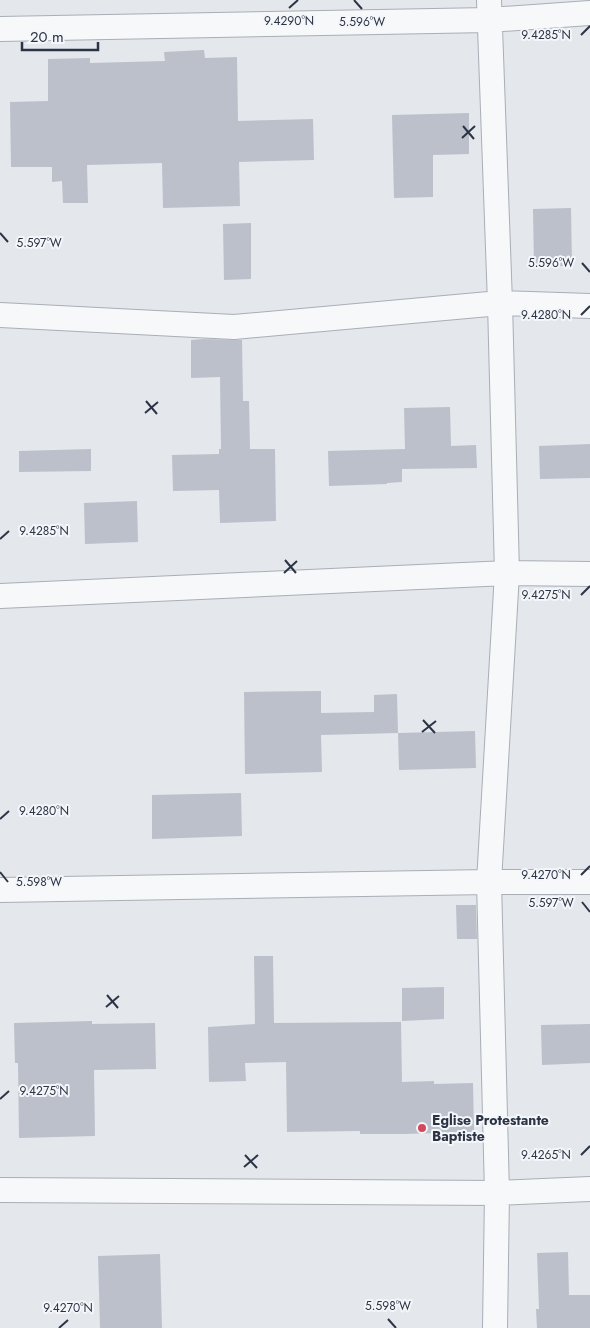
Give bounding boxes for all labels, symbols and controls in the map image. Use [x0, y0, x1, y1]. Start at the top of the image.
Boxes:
text: 9.4290°N [264, 12, 314, 30]
text: 5.596°W [339, 13, 385, 31]
scale bar [22, 20, 99, 52]
text: 20 m [30, 26, 64, 48]
text: 9.4285°N [521, 26, 571, 44]
text: 5.597°W [16, 234, 62, 252]
text: 5.596°W [528, 254, 574, 272]
text: 9.4280°N [521, 306, 571, 324]
text: 9.4285°N [19, 522, 69, 540]
text: 9.4275°N [521, 586, 571, 604]
text: 9.4280°N [19, 802, 69, 820]
text: 9.4270°N [521, 866, 571, 884]
text: 5.598°W [16, 873, 62, 891]
text: 5.597°W [528, 894, 574, 912]
text: 9.4275°N [19, 1082, 69, 1100]
place label: Eglise Protestante Baptiste [432, 1110, 549, 1146]
marker: Eglise Protestante Baptiste [416, 1122, 428, 1134]
text: 9.4265°N [521, 1146, 571, 1164]
text: 5.598°W [365, 1297, 411, 1315]
text: 9.4270°N [43, 1299, 93, 1317]

